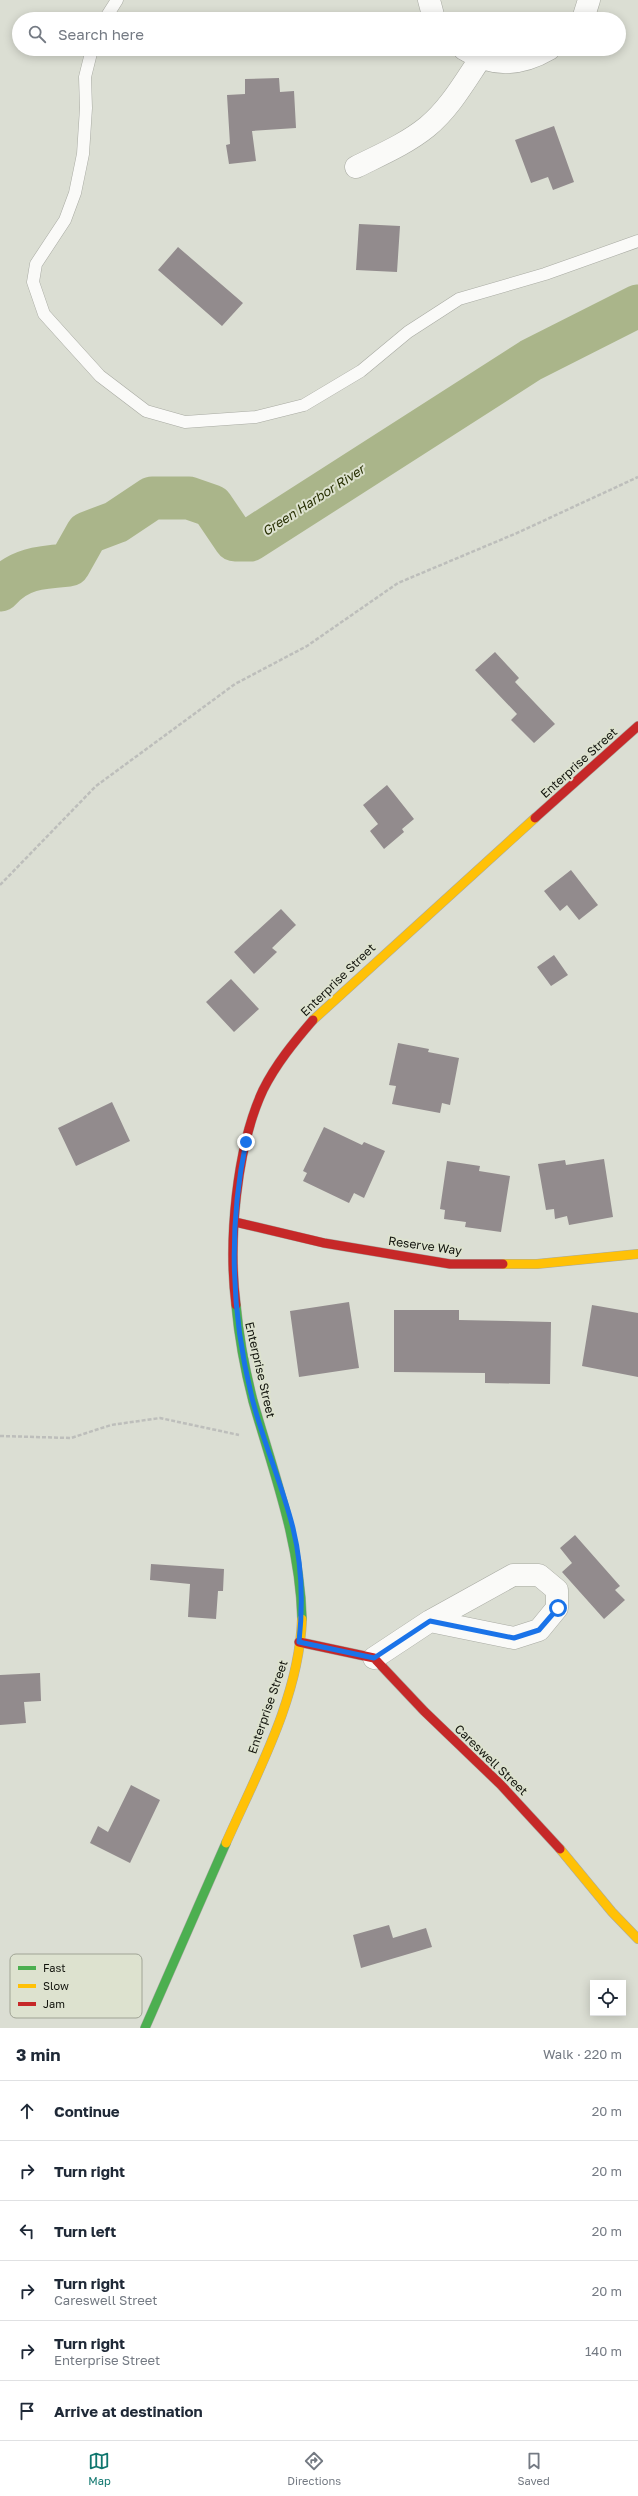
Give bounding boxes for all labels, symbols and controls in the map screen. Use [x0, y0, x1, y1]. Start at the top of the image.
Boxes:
search box [12, 12, 626, 56]
icon: search [26, 23, 48, 45]
text: Search here [58, 25, 144, 43]
water label: Green Harbor River [259, 460, 369, 539]
street label: Enterprise Street [537, 724, 620, 801]
street label: Enterprise Street [297, 940, 378, 1019]
route end [237, 1133, 255, 1151]
street label: Reserve Way [387, 1233, 463, 1258]
street label: Enterprise Street [242, 1320, 279, 1420]
route start [549, 1599, 567, 1617]
street label: Enterprise Street [244, 1658, 291, 1756]
street label: Careswell Street [452, 1721, 531, 1798]
legend [10, 1954, 142, 2018]
text: Fast [43, 1961, 66, 1974]
text: Slow [43, 1979, 69, 1992]
map controls [590, 1980, 626, 2016]
button: locate [590, 1980, 626, 2016]
text: Jam [43, 1997, 65, 2010]
text: 3 min [16, 2044, 60, 2065]
text: Walk · 220 m [543, 2046, 622, 2062]
icon: ahead [16, 2100, 38, 2122]
text: Continue [54, 2102, 120, 2120]
text: 20 m [592, 2103, 622, 2119]
icon: right [16, 2160, 38, 2182]
text: Turn right [54, 2162, 125, 2180]
text: 20 m [592, 2163, 622, 2179]
icon: left [16, 2220, 38, 2242]
text: Turn left [54, 2222, 116, 2240]
text: 20 m [592, 2223, 622, 2239]
text: Turn right [54, 2274, 125, 2292]
icon: right [16, 2280, 38, 2302]
text: 20 m [592, 2283, 622, 2299]
text: Careswell Street [54, 2292, 158, 2308]
text: Turn right [54, 2334, 125, 2352]
icon: right [16, 2340, 38, 2362]
text: 140 m [585, 2343, 622, 2359]
text: Enterprise Street [54, 2352, 160, 2368]
icon: arrive [16, 2400, 38, 2422]
text: Arrive at destination [54, 2402, 203, 2420]
tab: Map [88, 2450, 111, 2487]
tab: Directions [287, 2450, 341, 2487]
tab: Saved [518, 2450, 550, 2487]

